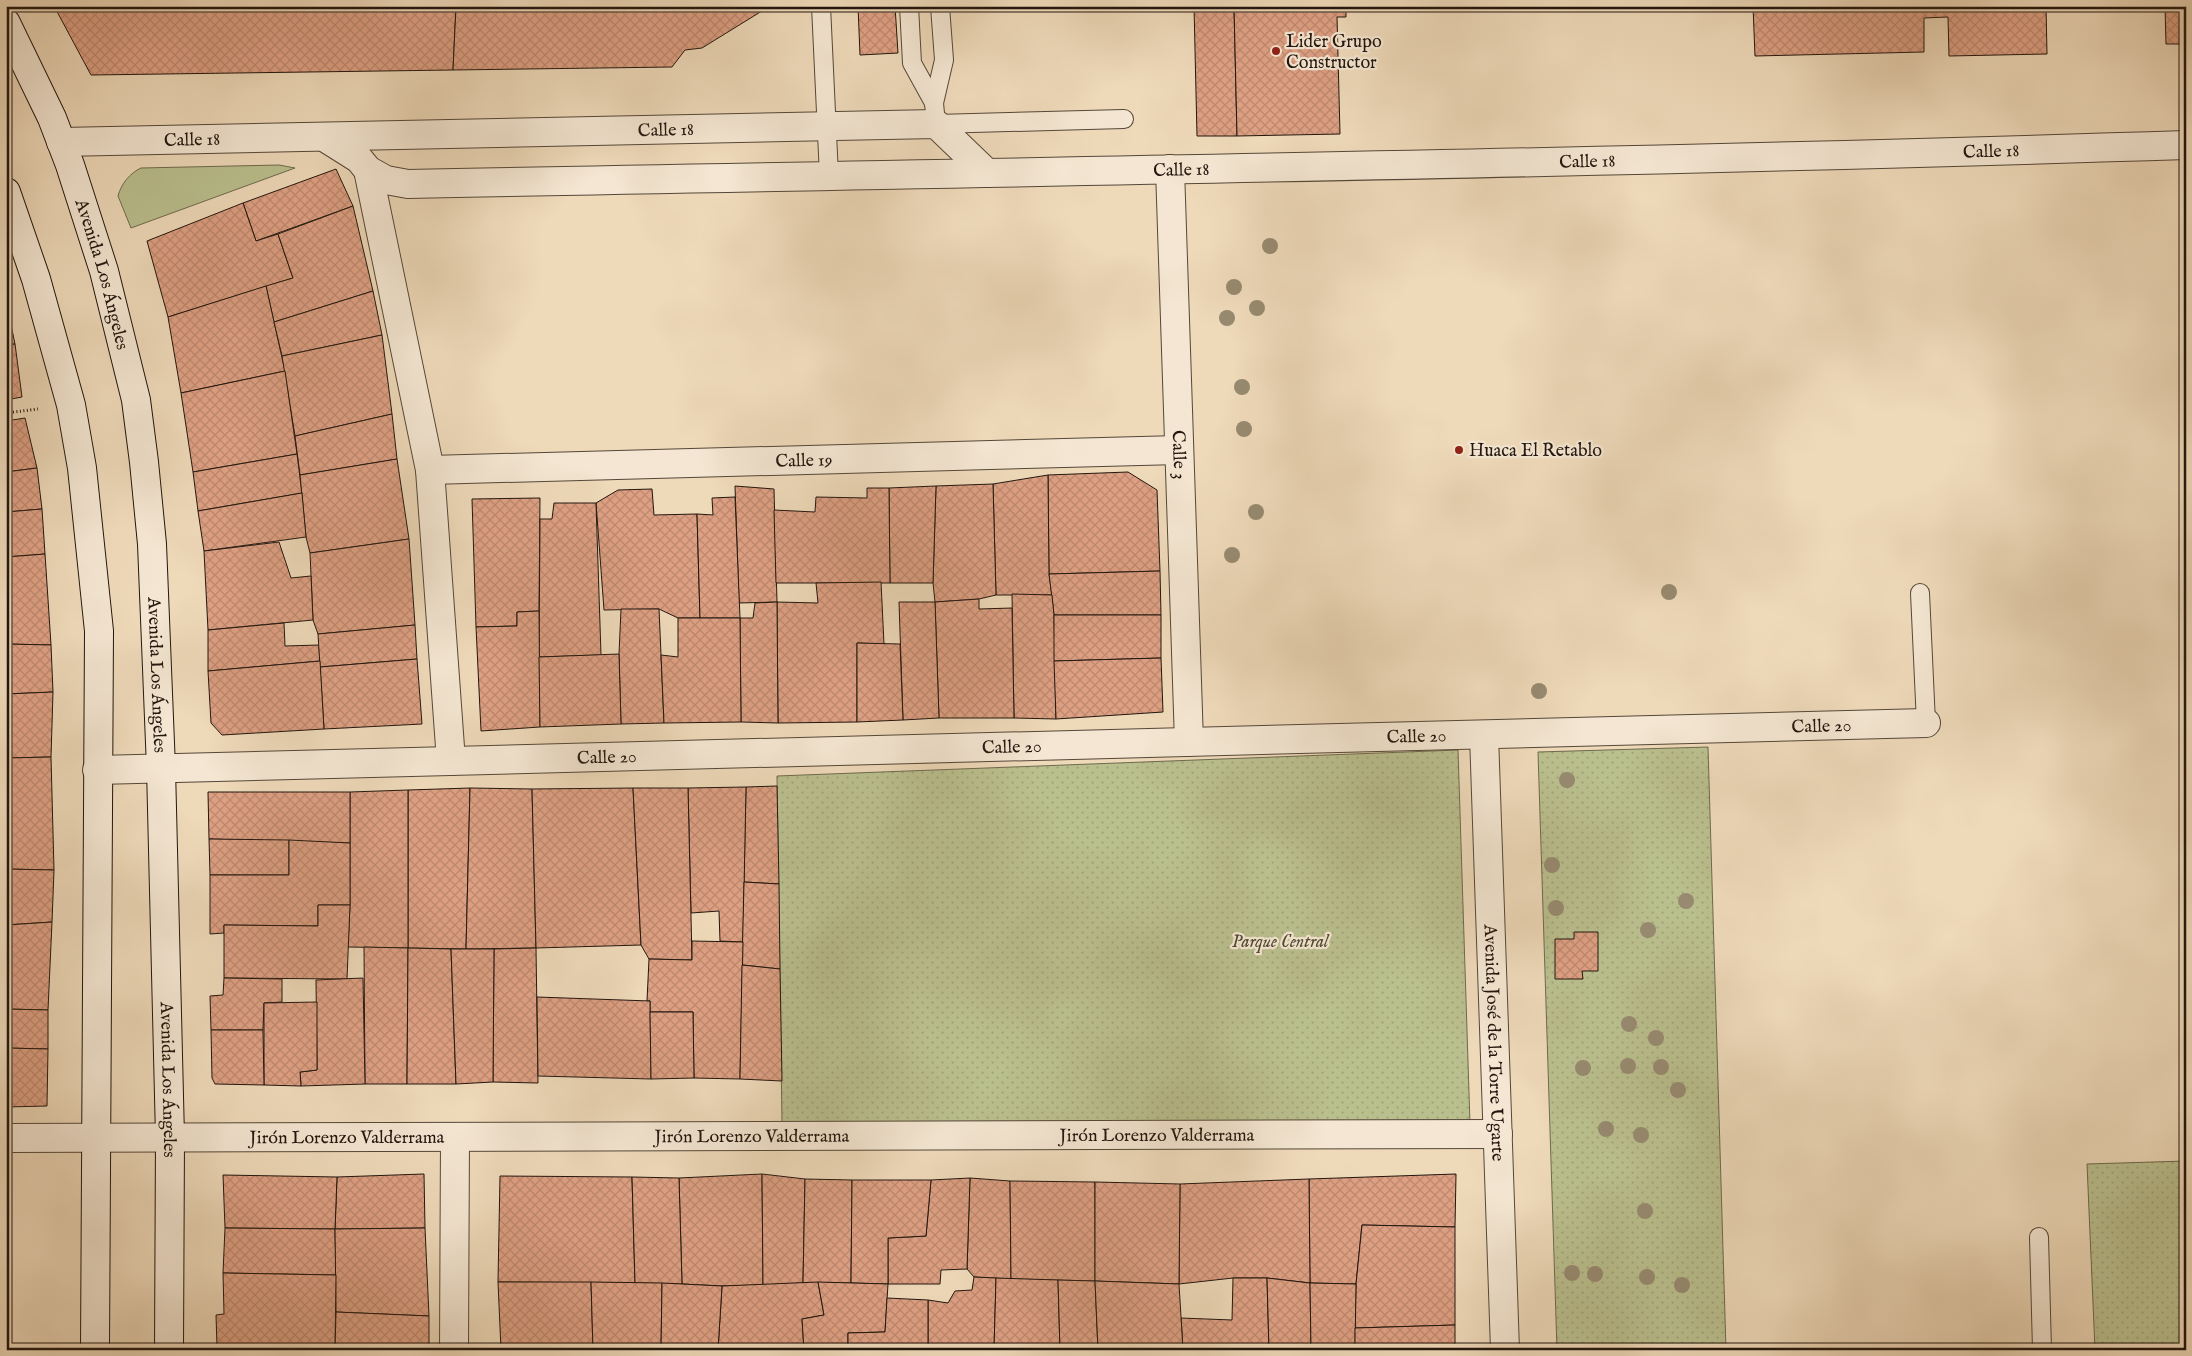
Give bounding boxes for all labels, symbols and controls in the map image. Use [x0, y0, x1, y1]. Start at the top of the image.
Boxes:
place label: Lider Grupo Constructor [1286, 31, 1382, 75]
marker: Lider Grupo Constructor [1270, 45, 1282, 57]
street label: Calle 18 [637, 119, 694, 143]
street label: Calle 18 [164, 129, 220, 153]
street label: Calle 18 [1963, 140, 2020, 165]
street label: Calle 18 [1559, 150, 1616, 175]
street label: Calle 18 [1153, 159, 1210, 183]
street label: Avenida Los Ángeles [68, 195, 133, 352]
street label: Calle 3 [1166, 430, 1190, 480]
place label: Huaca El Retablo [1469, 440, 1602, 463]
marker: Huaca El Retablo [1453, 444, 1465, 456]
street label: Calle 19 [775, 449, 833, 474]
street label: Avenida Los Ángeles [141, 596, 171, 753]
street label: Calle 20 [1791, 715, 1852, 739]
street label: Calle 20 [1386, 725, 1447, 750]
street label: Calle 20 [981, 736, 1042, 760]
street label: Calle 20 [577, 746, 637, 771]
street label: Avenida José de la Torre Ugarte [1477, 923, 1509, 1162]
park label: Parque Central [1232, 931, 1330, 954]
street label: Avenida Los Ángeles [154, 1001, 181, 1158]
street label: Jirón Lorenzo Valderrama [1058, 1125, 1255, 1148]
street label: Jirón Lorenzo Valderrama [653, 1126, 850, 1149]
street label: Jirón Lorenzo Valderrama [248, 1127, 445, 1150]

